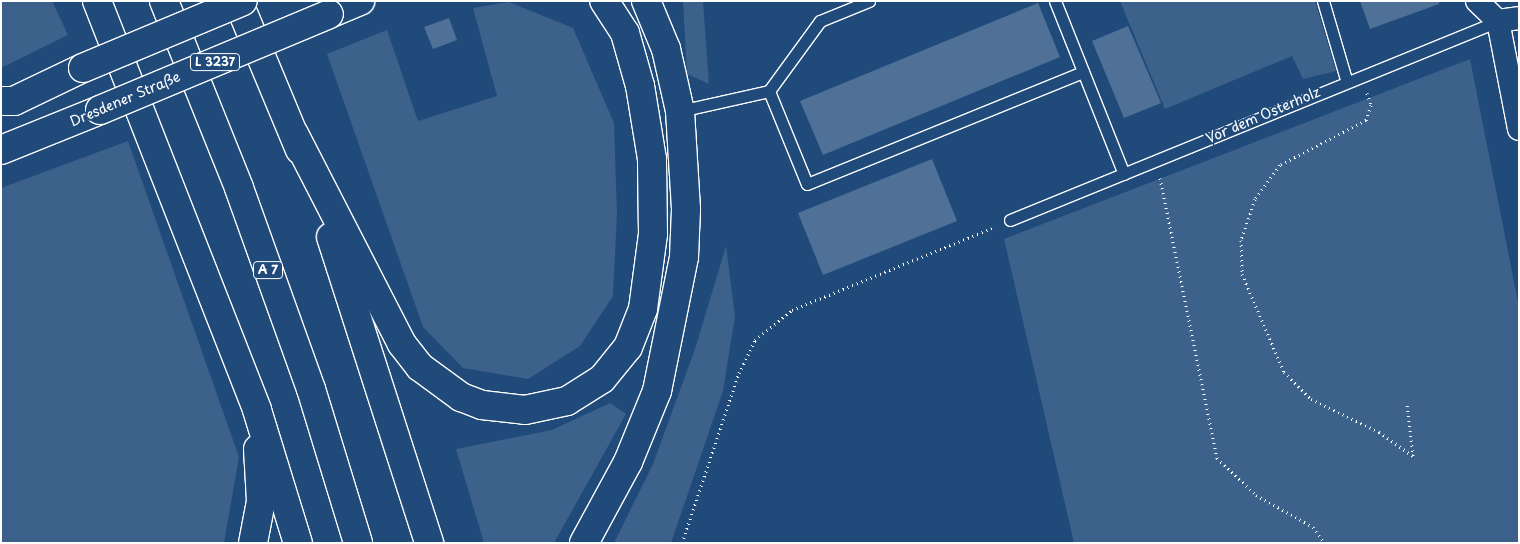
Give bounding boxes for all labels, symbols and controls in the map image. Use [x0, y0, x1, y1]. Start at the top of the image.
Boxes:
road number: L 3237 [189, 52, 241, 72]
street label: Dresdener Straße [67, 68, 183, 130]
street label: Vor dem Osterholz [1203, 83, 1323, 147]
road number: A 7 [252, 260, 284, 280]

